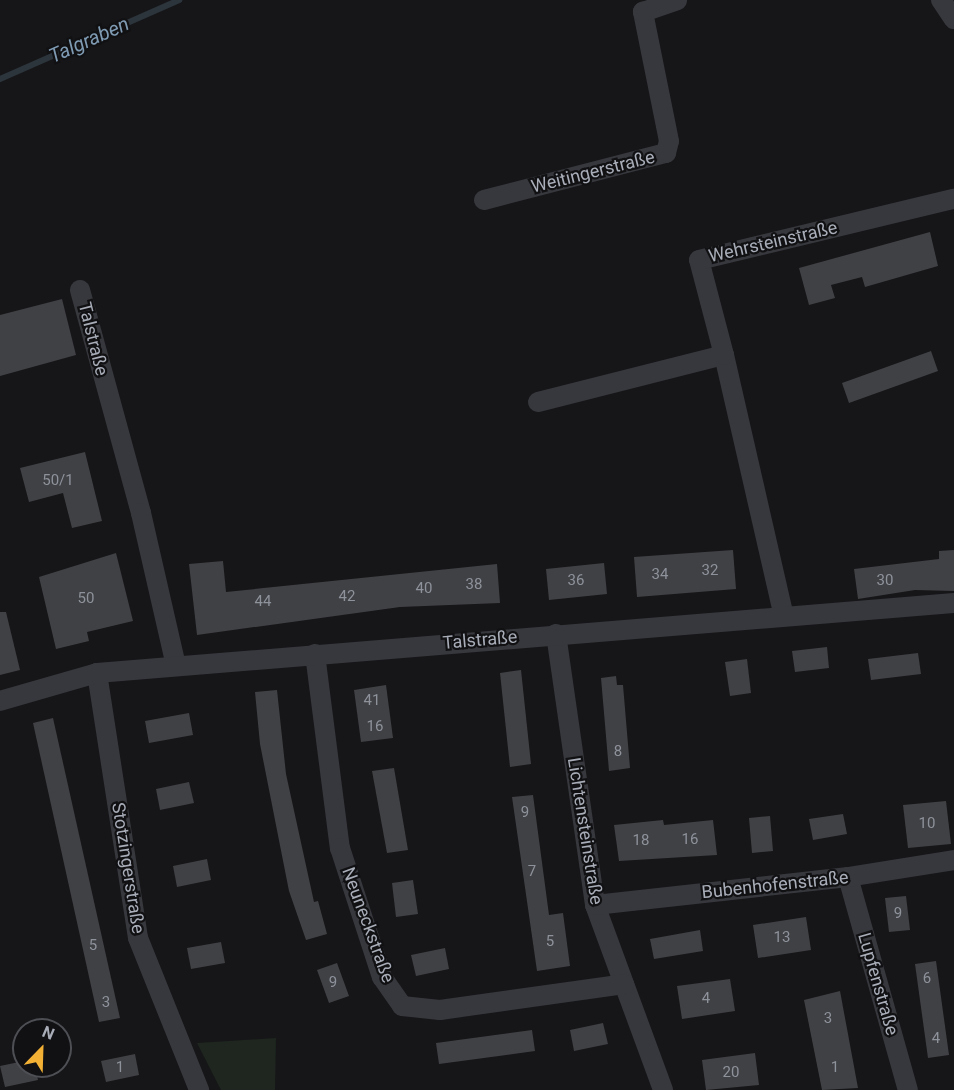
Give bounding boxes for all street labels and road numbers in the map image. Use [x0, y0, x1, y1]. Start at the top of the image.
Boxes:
street label: Weitingerstraße [529, 146, 657, 198]
street label: Wehrsteinstraße [707, 217, 839, 267]
street label: Talstraße [73, 300, 113, 378]
street label: Talstraße [442, 626, 518, 654]
street label: Lichtensteinstraße [563, 756, 607, 906]
street label: Stotzingerstraße [107, 801, 149, 935]
street label: Neuneckstraße [337, 864, 399, 986]
street label: Bubenhofenstraße [701, 867, 849, 903]
street label: Lupfenstraße [853, 930, 903, 1038]

